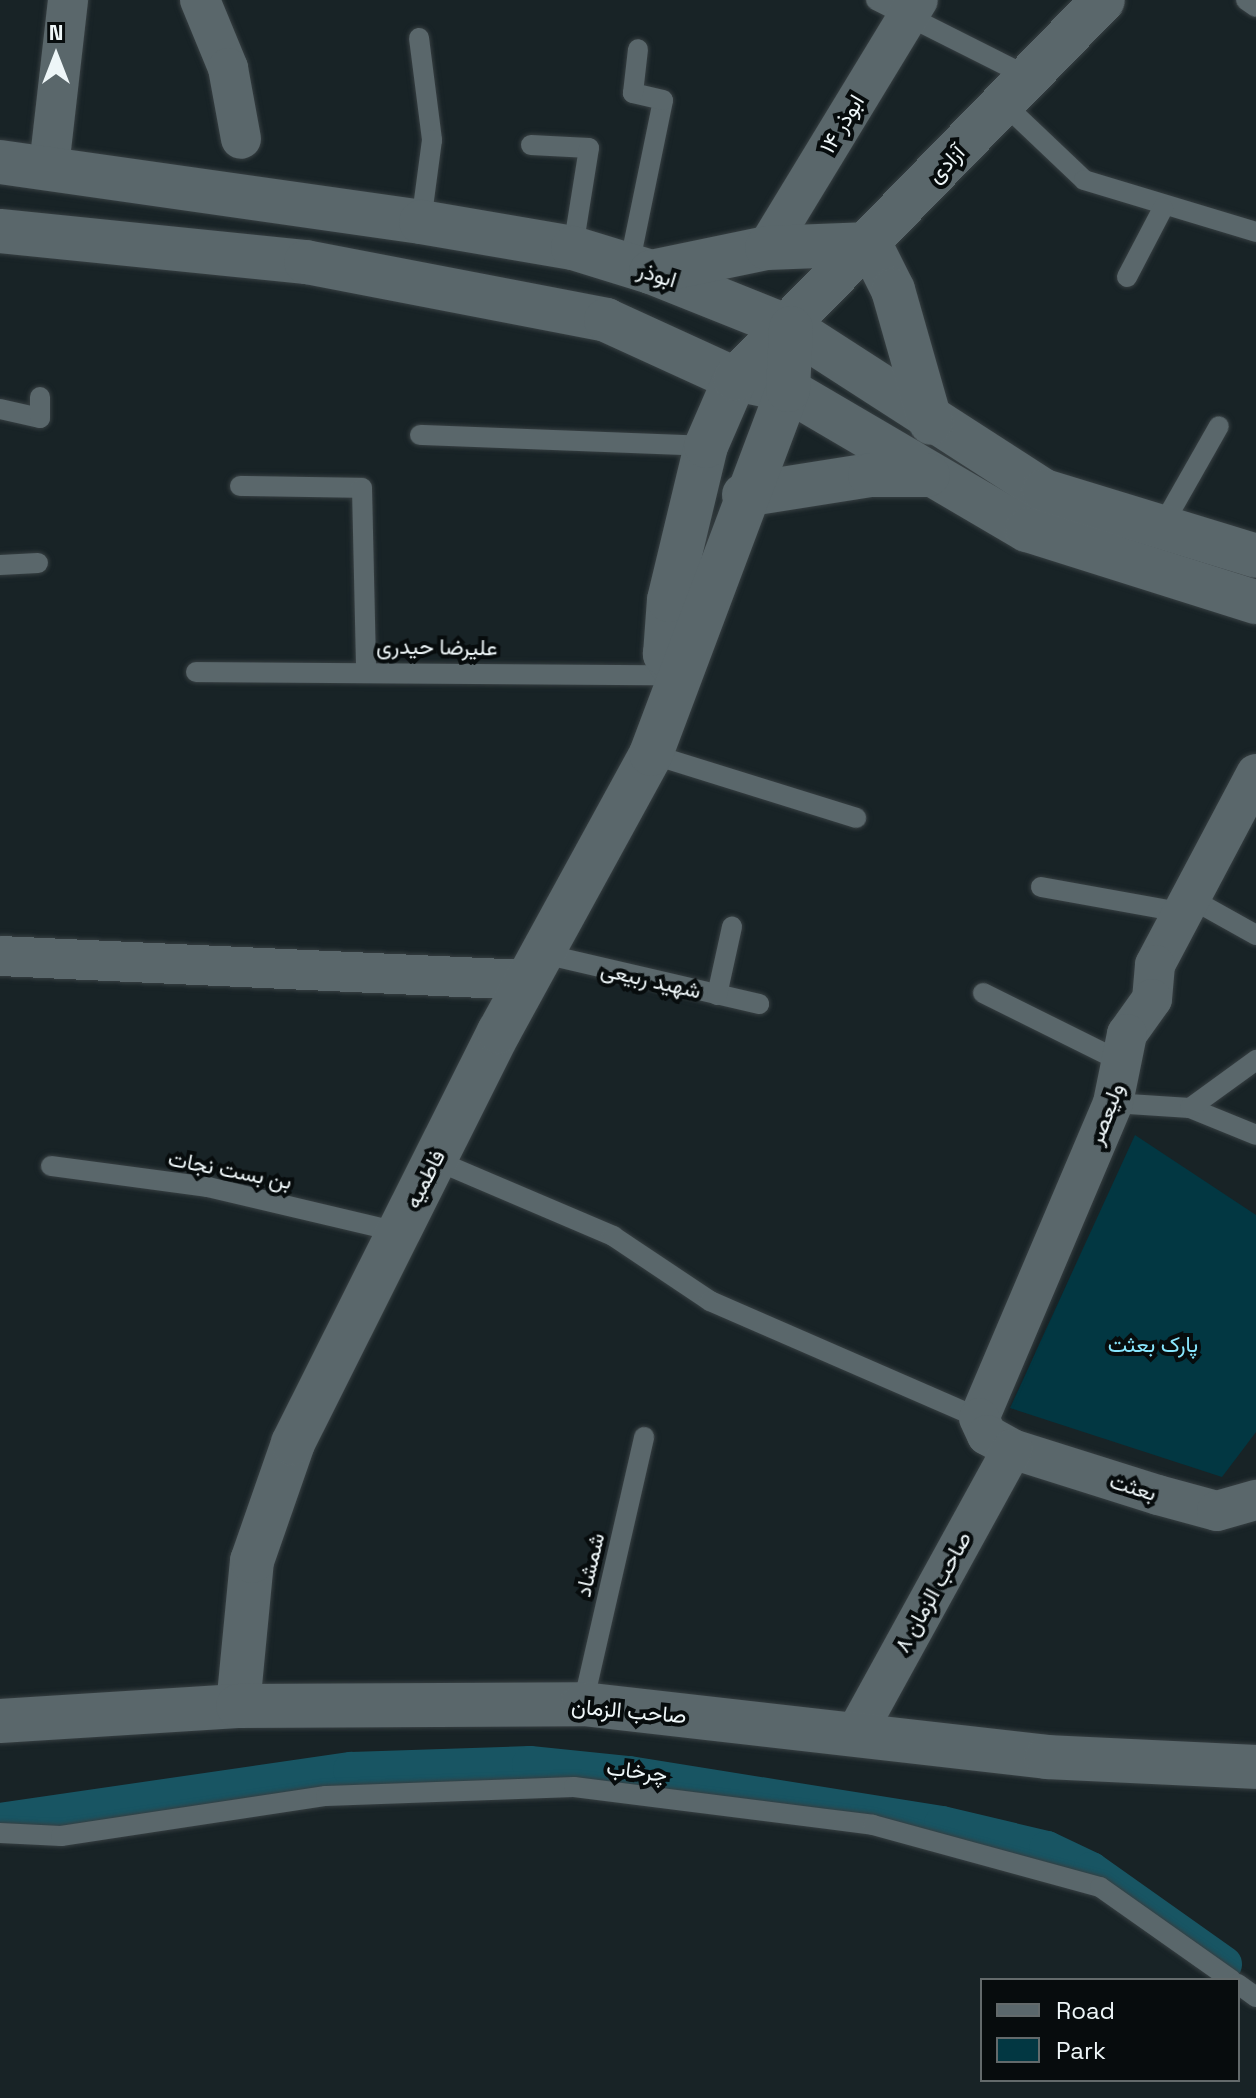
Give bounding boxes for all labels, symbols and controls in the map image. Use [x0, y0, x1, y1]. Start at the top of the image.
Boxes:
north arrow [16, 16, 96, 96]
text: N [49, 18, 63, 46]
street label: ابوذر ۱۴ [814, 90, 870, 158]
street label: آزادی [922, 140, 970, 188]
street label: ابوذر [634, 257, 680, 293]
street label: علیرضا حیدری [376, 633, 498, 661]
street label: شهید ربیعی [598, 956, 704, 1004]
street label: ولیعصر [1082, 1079, 1130, 1149]
street label: بن بست نجات [166, 1145, 294, 1195]
street label: فاطمیه [399, 1145, 451, 1213]
park label: پارک بعثت [1108, 1332, 1198, 1358]
street label: بعثت [1106, 1467, 1160, 1507]
street label: صاحب الزمان ۸ [889, 1527, 977, 1657]
street label: شمشاد [570, 1530, 610, 1600]
street label: صاحب الزمان [570, 1693, 688, 1729]
street label: چرخاب [605, 1754, 669, 1788]
legend [980, 1978, 1240, 2082]
text: Road [1056, 1995, 1115, 2026]
text: Park [1056, 2035, 1106, 2066]

